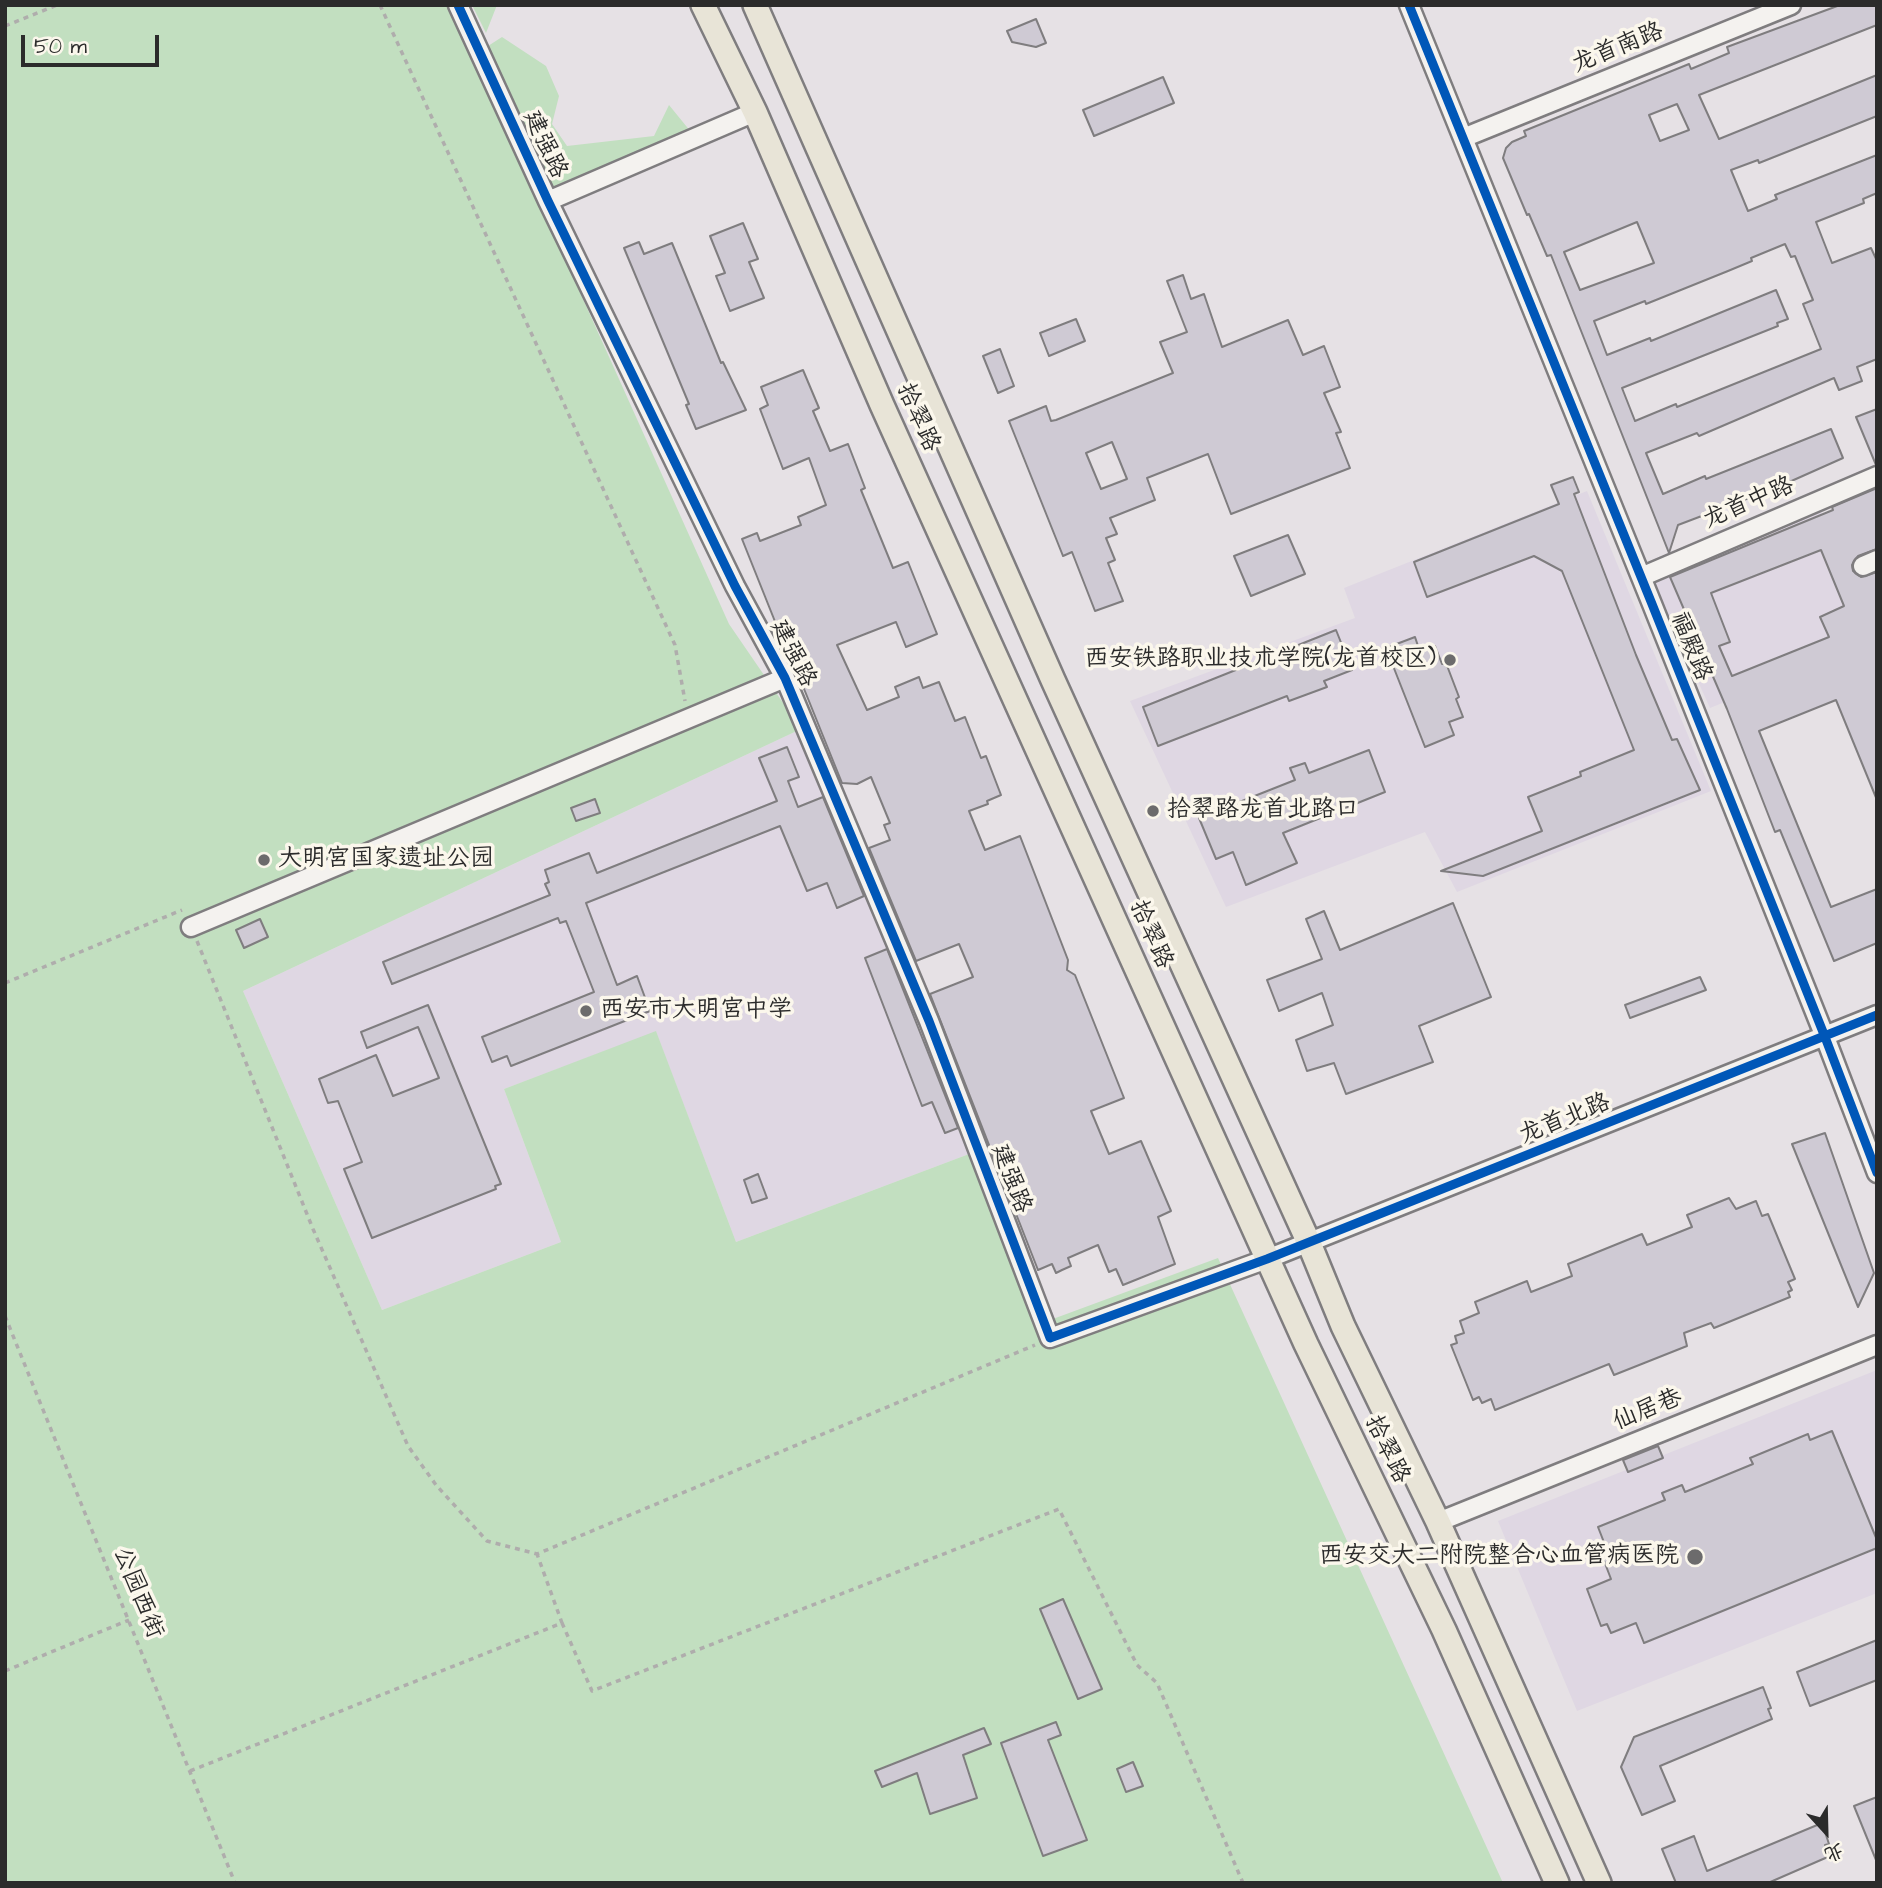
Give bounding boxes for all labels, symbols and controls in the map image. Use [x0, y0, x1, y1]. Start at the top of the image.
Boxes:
street label: 龙首南路 [1568, 18, 1668, 80]
scale bar [24, 21, 163, 65]
text: 50 m [34, 32, 87, 61]
street label: 建强路 [516, 106, 572, 184]
street label: 拾翠路 [889, 379, 945, 457]
street label: 龙首中路 [1699, 472, 1799, 536]
street label: 福殿路 [1663, 608, 1717, 686]
street label: 建强路 [763, 615, 821, 693]
place label: 西安铁路职业技术学院(龙首校区) [1084, 646, 1436, 674]
marker: 西安铁路职业技术学院(龙首校区) [1442, 652, 1458, 668]
place label: 拾翠路龙首北路口 [1167, 797, 1359, 825]
marker: 拾翠路龙首北路口 [1145, 803, 1161, 819]
place label: 大明宫国家遗址公园 [278, 846, 494, 874]
marker: 大明宫国家遗址公园 [256, 852, 272, 868]
street label: 拾翠路 [1122, 896, 1178, 974]
place label: 西安市大明宫中学 [600, 997, 792, 1025]
marker: 西安市大明宫中学 [578, 1003, 594, 1019]
street label: 龙首北路 [1515, 1089, 1615, 1151]
street label: 建强路 [984, 1140, 1036, 1218]
street label: 仙居巷 [1609, 1384, 1687, 1438]
street label: 拾翠路 [1357, 1411, 1415, 1489]
street label: 公园西街 [106, 1543, 168, 1643]
place label: 西安交大二附院整合心血管病医院 [1319, 1543, 1679, 1571]
marker: 西安交大二附院整合心血管病医院 [1685, 1547, 1705, 1567]
north arrow [1791, 1797, 1861, 1867]
text: 北 [1820, 1836, 1848, 1868]

